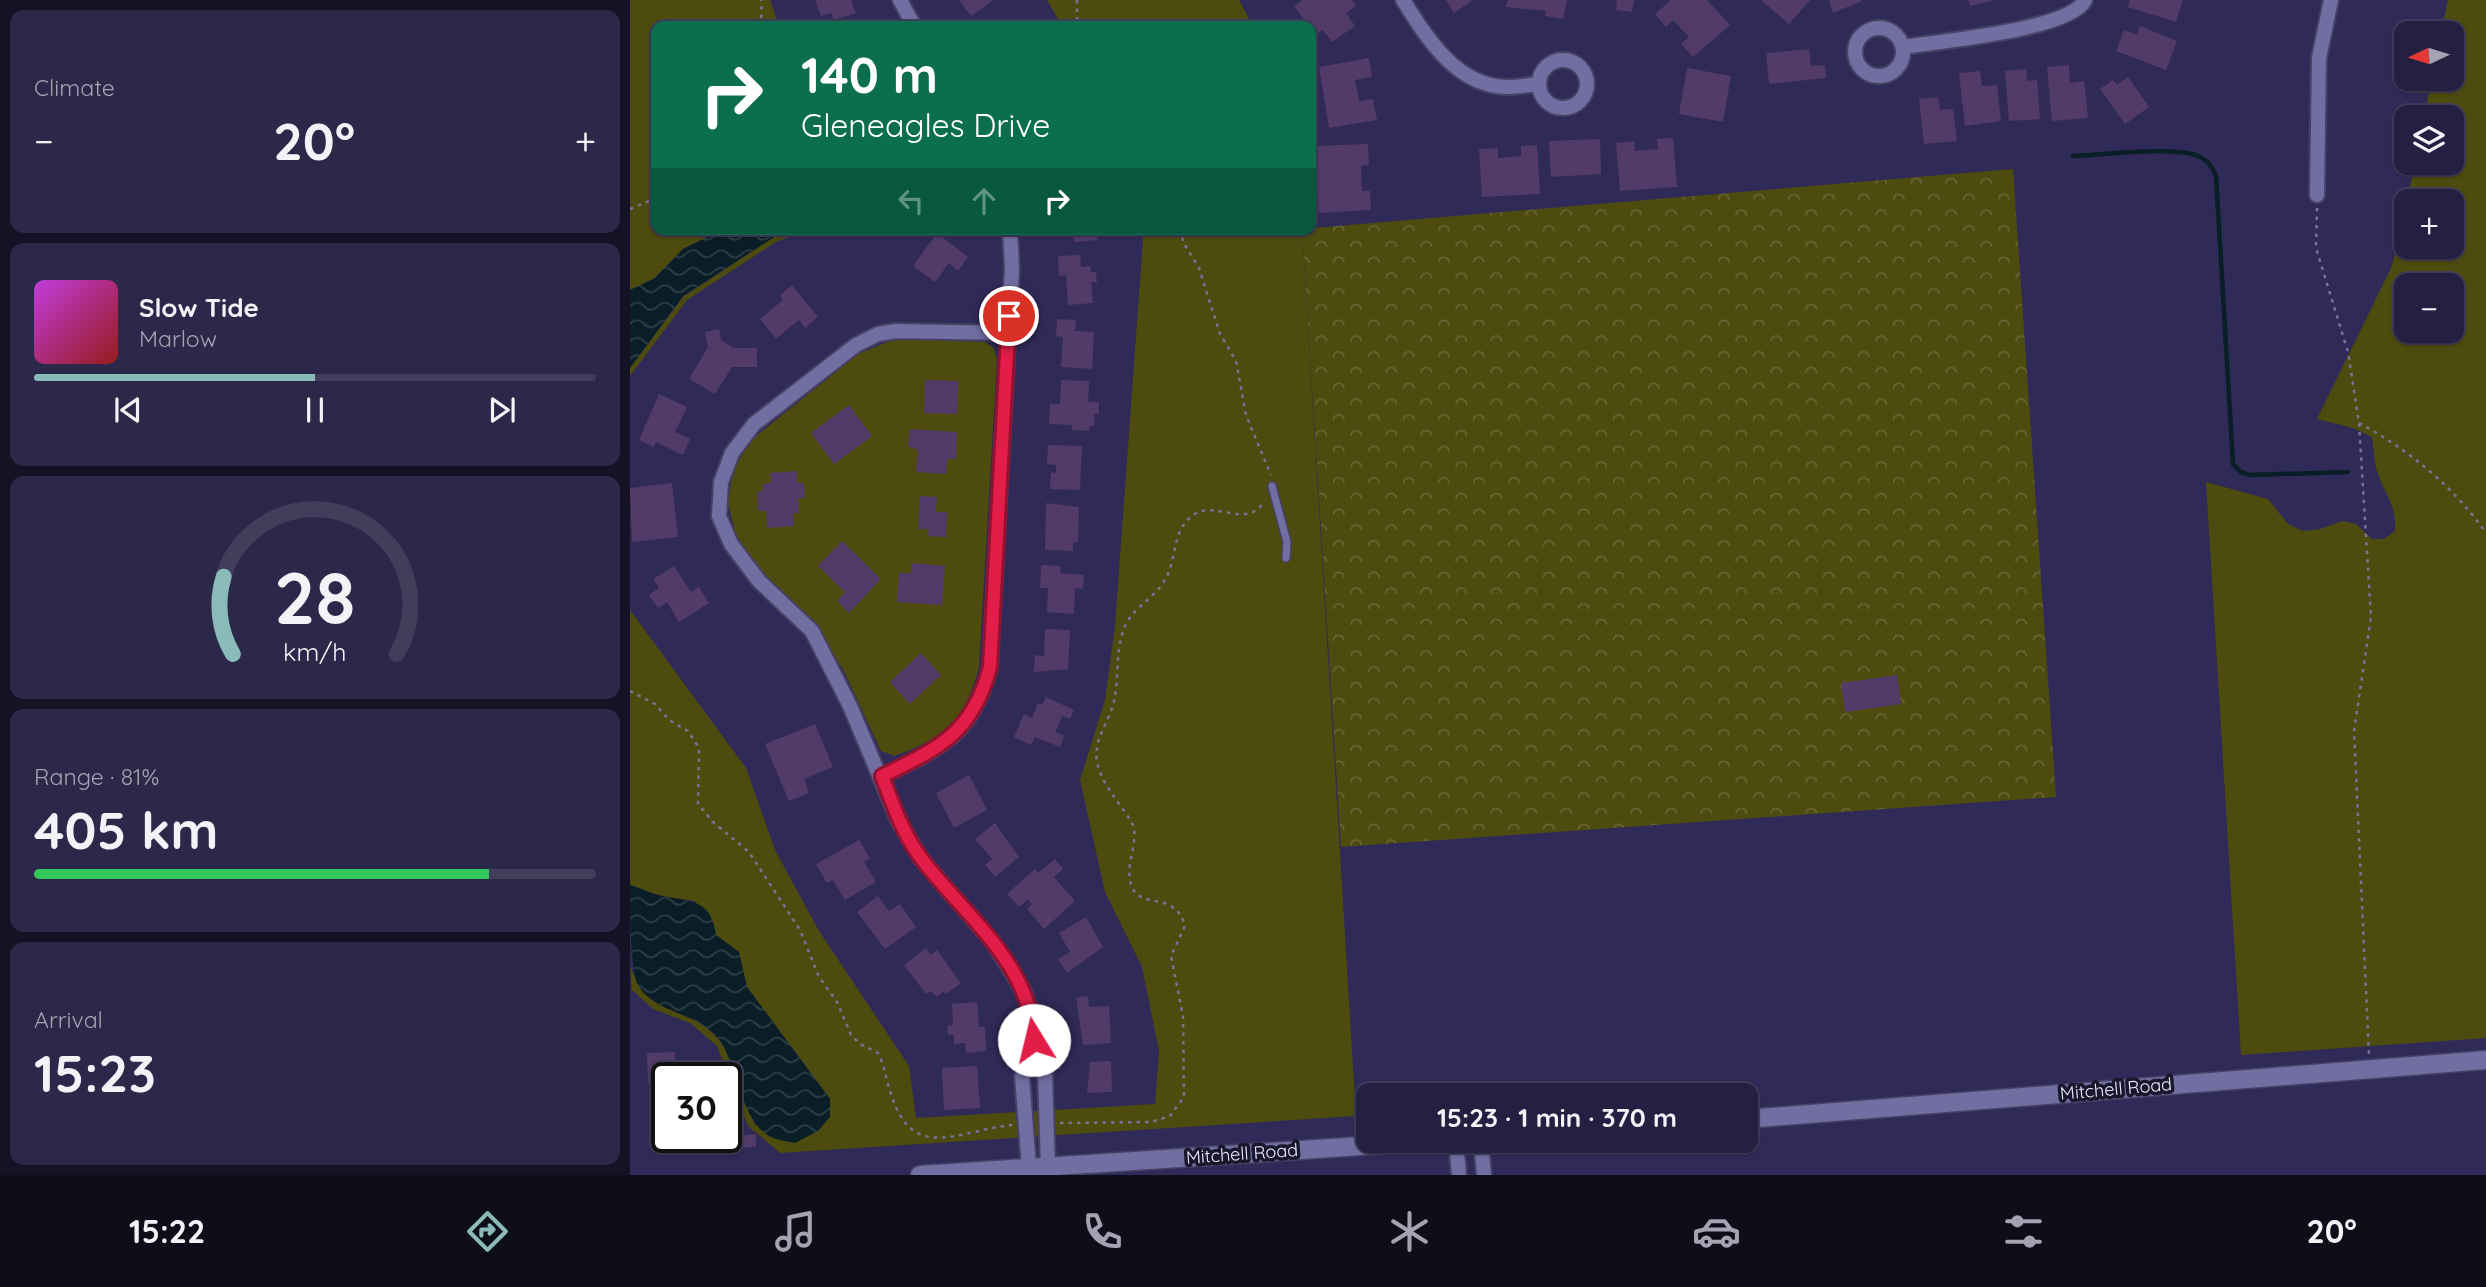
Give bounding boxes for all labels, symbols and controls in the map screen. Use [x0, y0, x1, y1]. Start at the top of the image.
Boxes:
north arrow [2394, 21, 2464, 91]
map controls [2394, 21, 2464, 343]
text: 140 m [801, 44, 938, 105]
icon: right [686, 49, 777, 140]
text: Climate [34, 73, 115, 102]
text: Gleneagles Drive [801, 105, 1050, 145]
button: layers [2394, 105, 2464, 175]
text: 20° [273, 108, 355, 173]
text: − [34, 117, 54, 165]
text: + [575, 117, 596, 165]
icon: left [892, 182, 930, 220]
icon: ahead [965, 182, 1003, 220]
icon: right [1038, 182, 1076, 220]
button: + [2394, 189, 2464, 259]
button: − [2394, 273, 2464, 343]
pin [979, 286, 1039, 346]
text: Slow Tide [139, 291, 259, 324]
icon: arrive [990, 297, 1028, 335]
text: Marlow [139, 324, 217, 353]
icon: previous [109, 391, 147, 429]
icon: pause [296, 391, 334, 429]
icon: next [483, 391, 521, 429]
text: 28 [274, 551, 356, 642]
text: km/h [283, 635, 347, 666]
text: Range · 81% [34, 762, 159, 791]
text: 405 km [34, 797, 219, 862]
position arrow [997, 1003, 1071, 1077]
text: Arrival [34, 1005, 103, 1034]
text: 15:23 [34, 1040, 156, 1105]
speed limit sign: 30 [651, 1062, 742, 1153]
street label: Mitchell Road [2059, 1072, 2173, 1105]
text: 15:23 · 1 min · 370 m [1437, 1101, 1677, 1134]
street label: Mitchell Road [1185, 1138, 1299, 1169]
icon: directions [463, 1207, 512, 1256]
icon: music [771, 1207, 820, 1256]
icon: phone [1078, 1207, 1127, 1256]
icon: climate [1385, 1207, 1434, 1256]
icon: car [1692, 1207, 1741, 1256]
icon: filters [1999, 1207, 2048, 1256]
text: 15:22 [129, 1211, 205, 1251]
text: 20° [2306, 1211, 2357, 1251]

